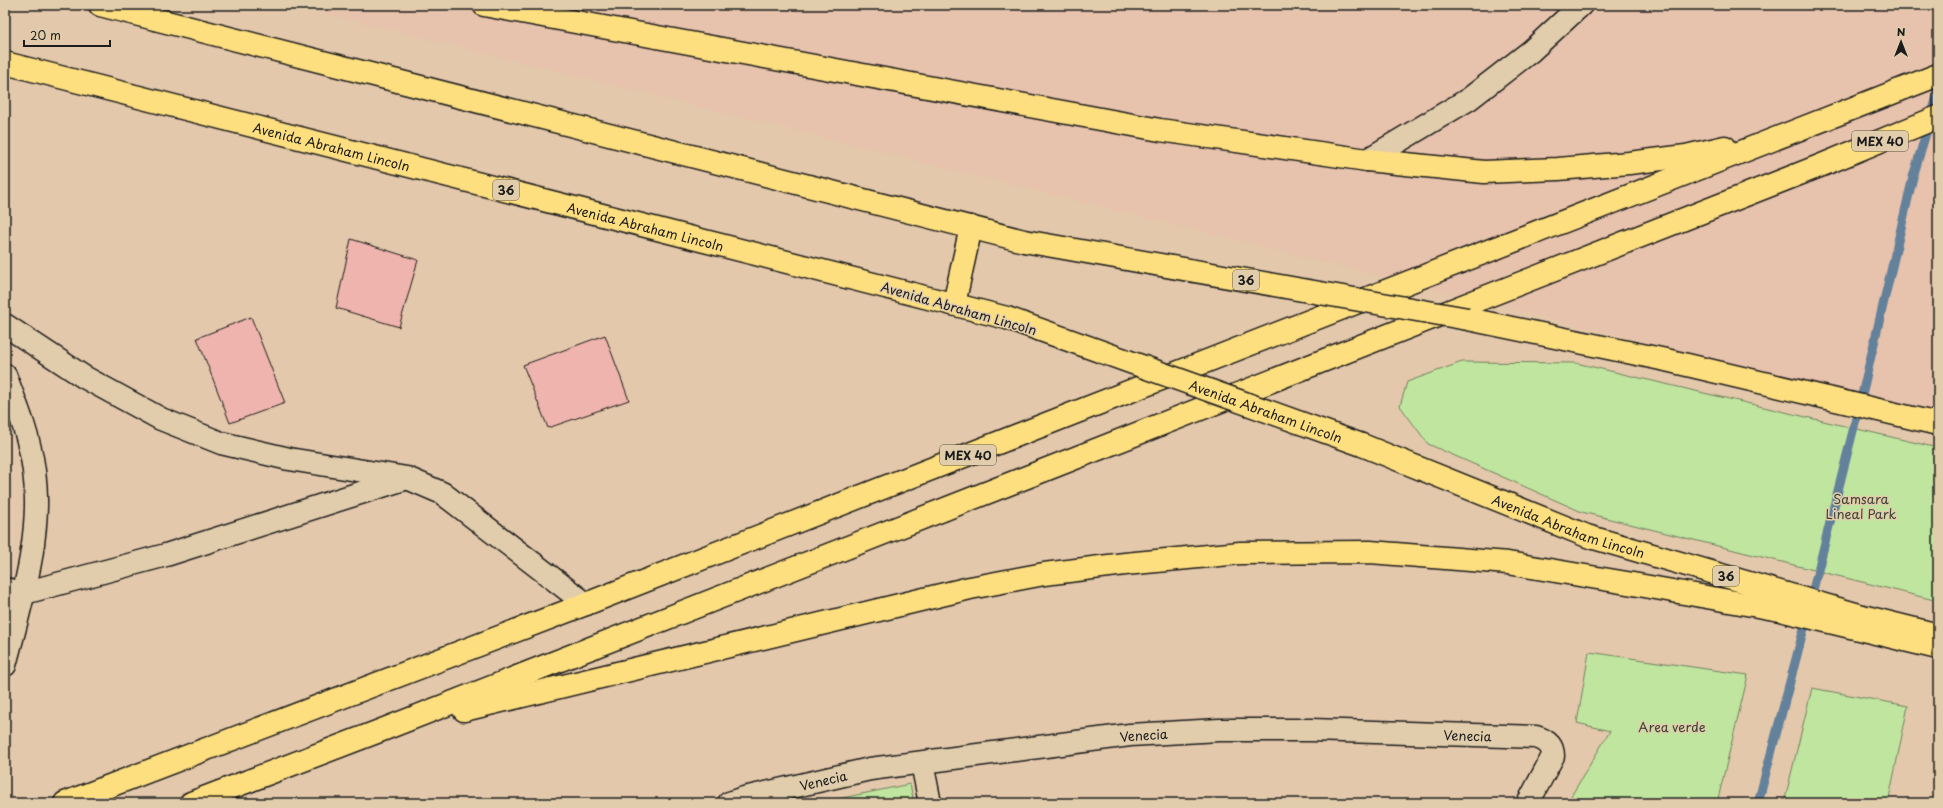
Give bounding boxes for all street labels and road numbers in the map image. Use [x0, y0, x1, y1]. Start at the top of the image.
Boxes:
street label: Avenida Abraham Lincoln [251, 117, 412, 175]
road number: MEX 40 [1852, 131, 1908, 151]
road number: 36 [493, 180, 519, 200]
street label: Avenida Abraham Lincoln [565, 197, 726, 255]
road number: 36 [1233, 270, 1259, 290]
street label: Avenida Abraham Lincoln [879, 277, 1039, 339]
street label: Avenida Abraham Lincoln [1187, 375, 1345, 447]
road number: MEX 40 [940, 445, 996, 465]
street label: Avenida Abraham Lincoln [1490, 489, 1647, 562]
road number: 36 [1713, 566, 1739, 586]
street label: Venecia [1118, 723, 1168, 746]
street label: Venecia [1443, 725, 1492, 745]
street label: Venecia [797, 765, 849, 794]

